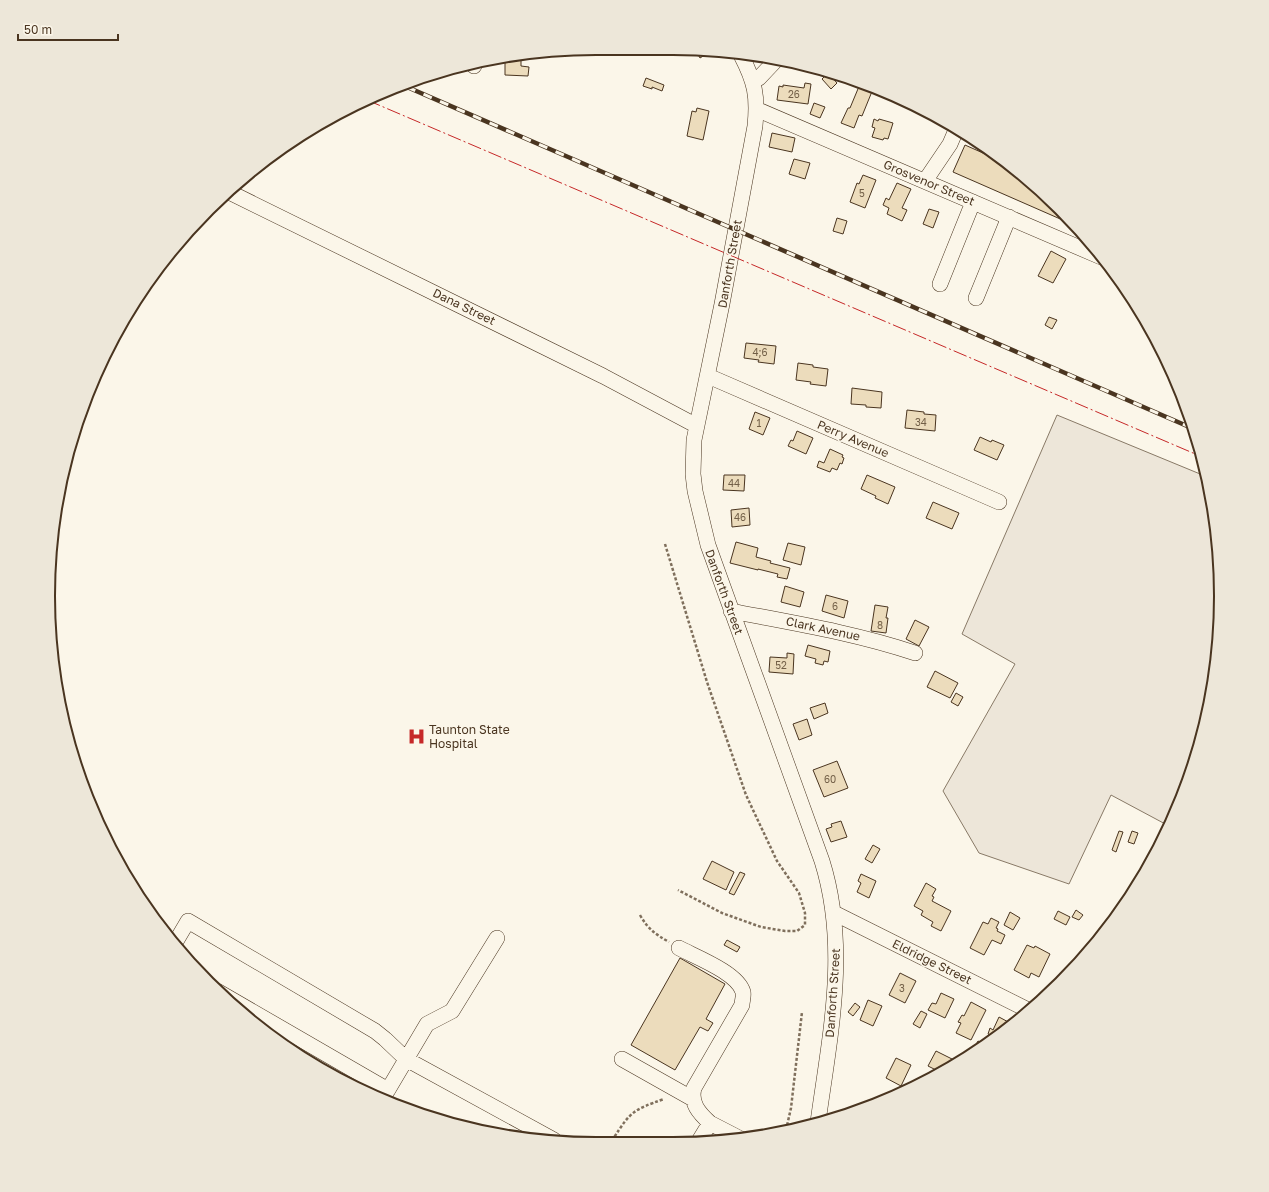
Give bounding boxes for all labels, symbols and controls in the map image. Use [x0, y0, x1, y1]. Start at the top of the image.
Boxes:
scale bar [18, 16, 118, 42]
text: 50 m [24, 22, 52, 37]
house number: 26 [788, 88, 800, 100]
street label: Grosvenor Street [881, 157, 977, 209]
house number: 5 [859, 187, 865, 199]
street label: Danforth Street [714, 218, 745, 309]
street label: Dana Street [430, 285, 498, 328]
house number: 4;6 [752, 346, 768, 358]
house number: 34 [915, 416, 927, 428]
house number: 1 [757, 417, 762, 429]
street label: Perry Avenue [815, 417, 891, 460]
house number: 44 [728, 477, 740, 489]
house number: 46 [734, 511, 746, 523]
street label: Danforth Street [702, 547, 747, 637]
house number: 6 [832, 600, 838, 612]
street label: Clark Avenue [785, 613, 862, 644]
house number: 8 [877, 619, 883, 631]
house number: 52 [775, 659, 787, 671]
place label: Taunton State Hospital [429, 722, 510, 751]
hospital icon: Taunton State Hospital [406, 727, 426, 747]
house number: 60 [824, 773, 836, 785]
street label: Eldridge Street [890, 936, 975, 987]
street label: Danforth Street [822, 948, 843, 1038]
house number: 3 [899, 982, 905, 994]

